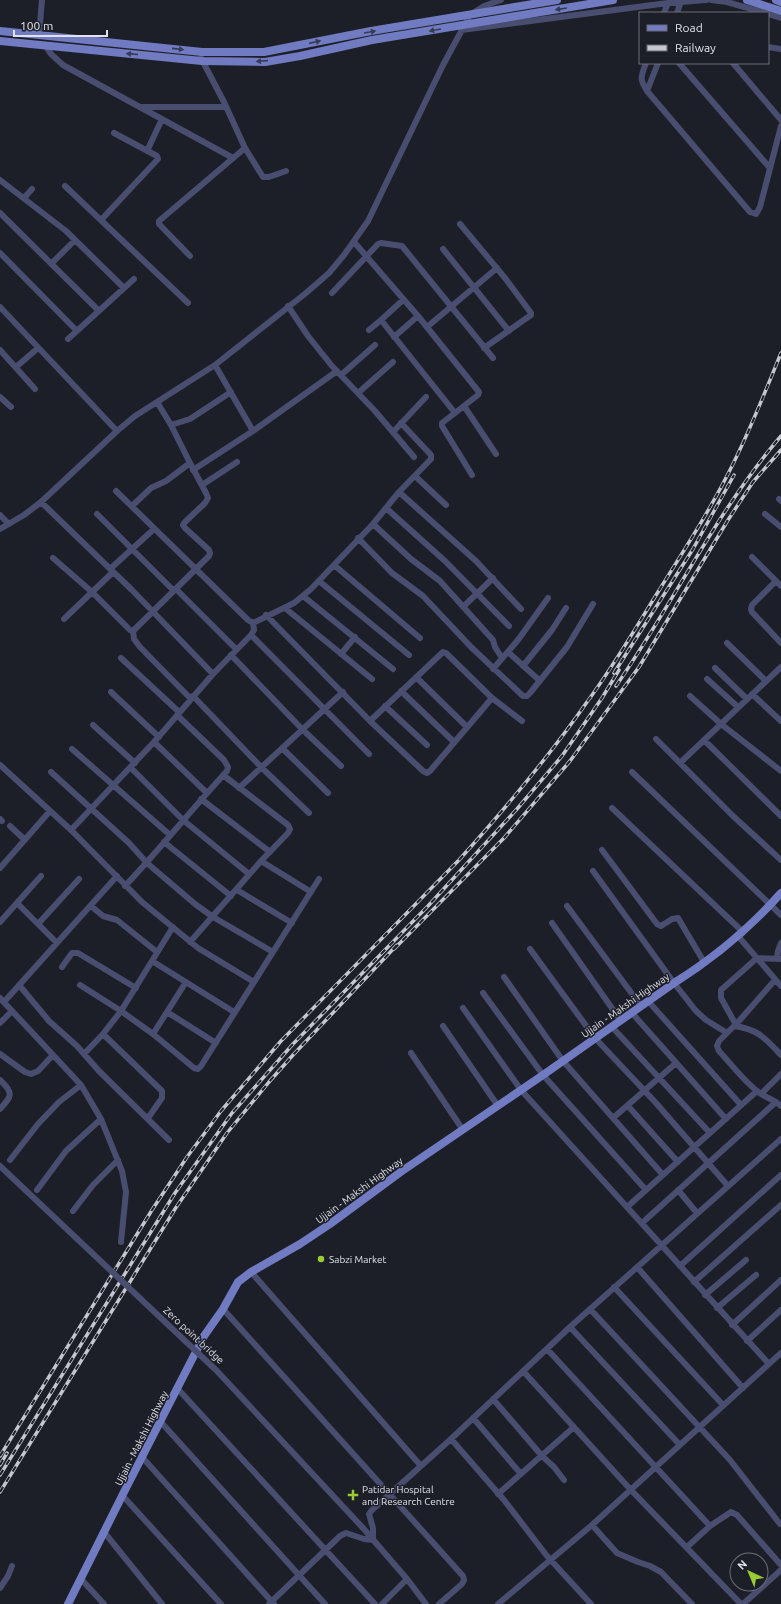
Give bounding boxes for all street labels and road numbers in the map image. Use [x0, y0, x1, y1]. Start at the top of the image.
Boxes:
street label: Ujjain - Makshi Highway [579, 971, 671, 1040]
street label: Ujjain - Makshi Highway [314, 1155, 405, 1226]
street label: Zero point bridge [161, 1305, 226, 1366]
street label: Ujjain - Makshi Highway [113, 1389, 170, 1487]

